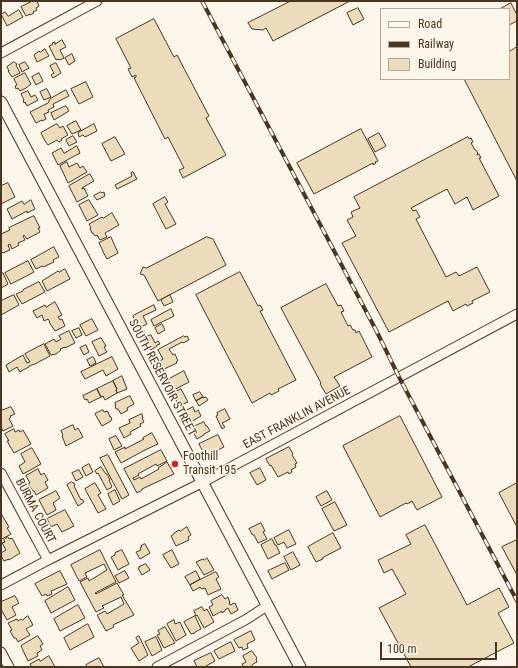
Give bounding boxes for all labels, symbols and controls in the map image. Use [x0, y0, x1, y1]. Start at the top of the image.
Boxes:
legend [380, 8, 510, 80]
text: Road [418, 17, 442, 31]
text: Railway [418, 37, 454, 51]
text: Building [418, 57, 456, 71]
street label: SOUTH RESERVOIR STREET [125, 317, 199, 439]
street label: EAST FRANKLIN AVENUE [241, 384, 353, 452]
place label: Foothill Transit 195 [183, 450, 236, 478]
marker: Foothill Transit 195 [170, 459, 180, 469]
street label: BURMA COURT [12, 476, 58, 546]
scale bar [382, 634, 499, 660]
text: 100 m [387, 642, 417, 656]

